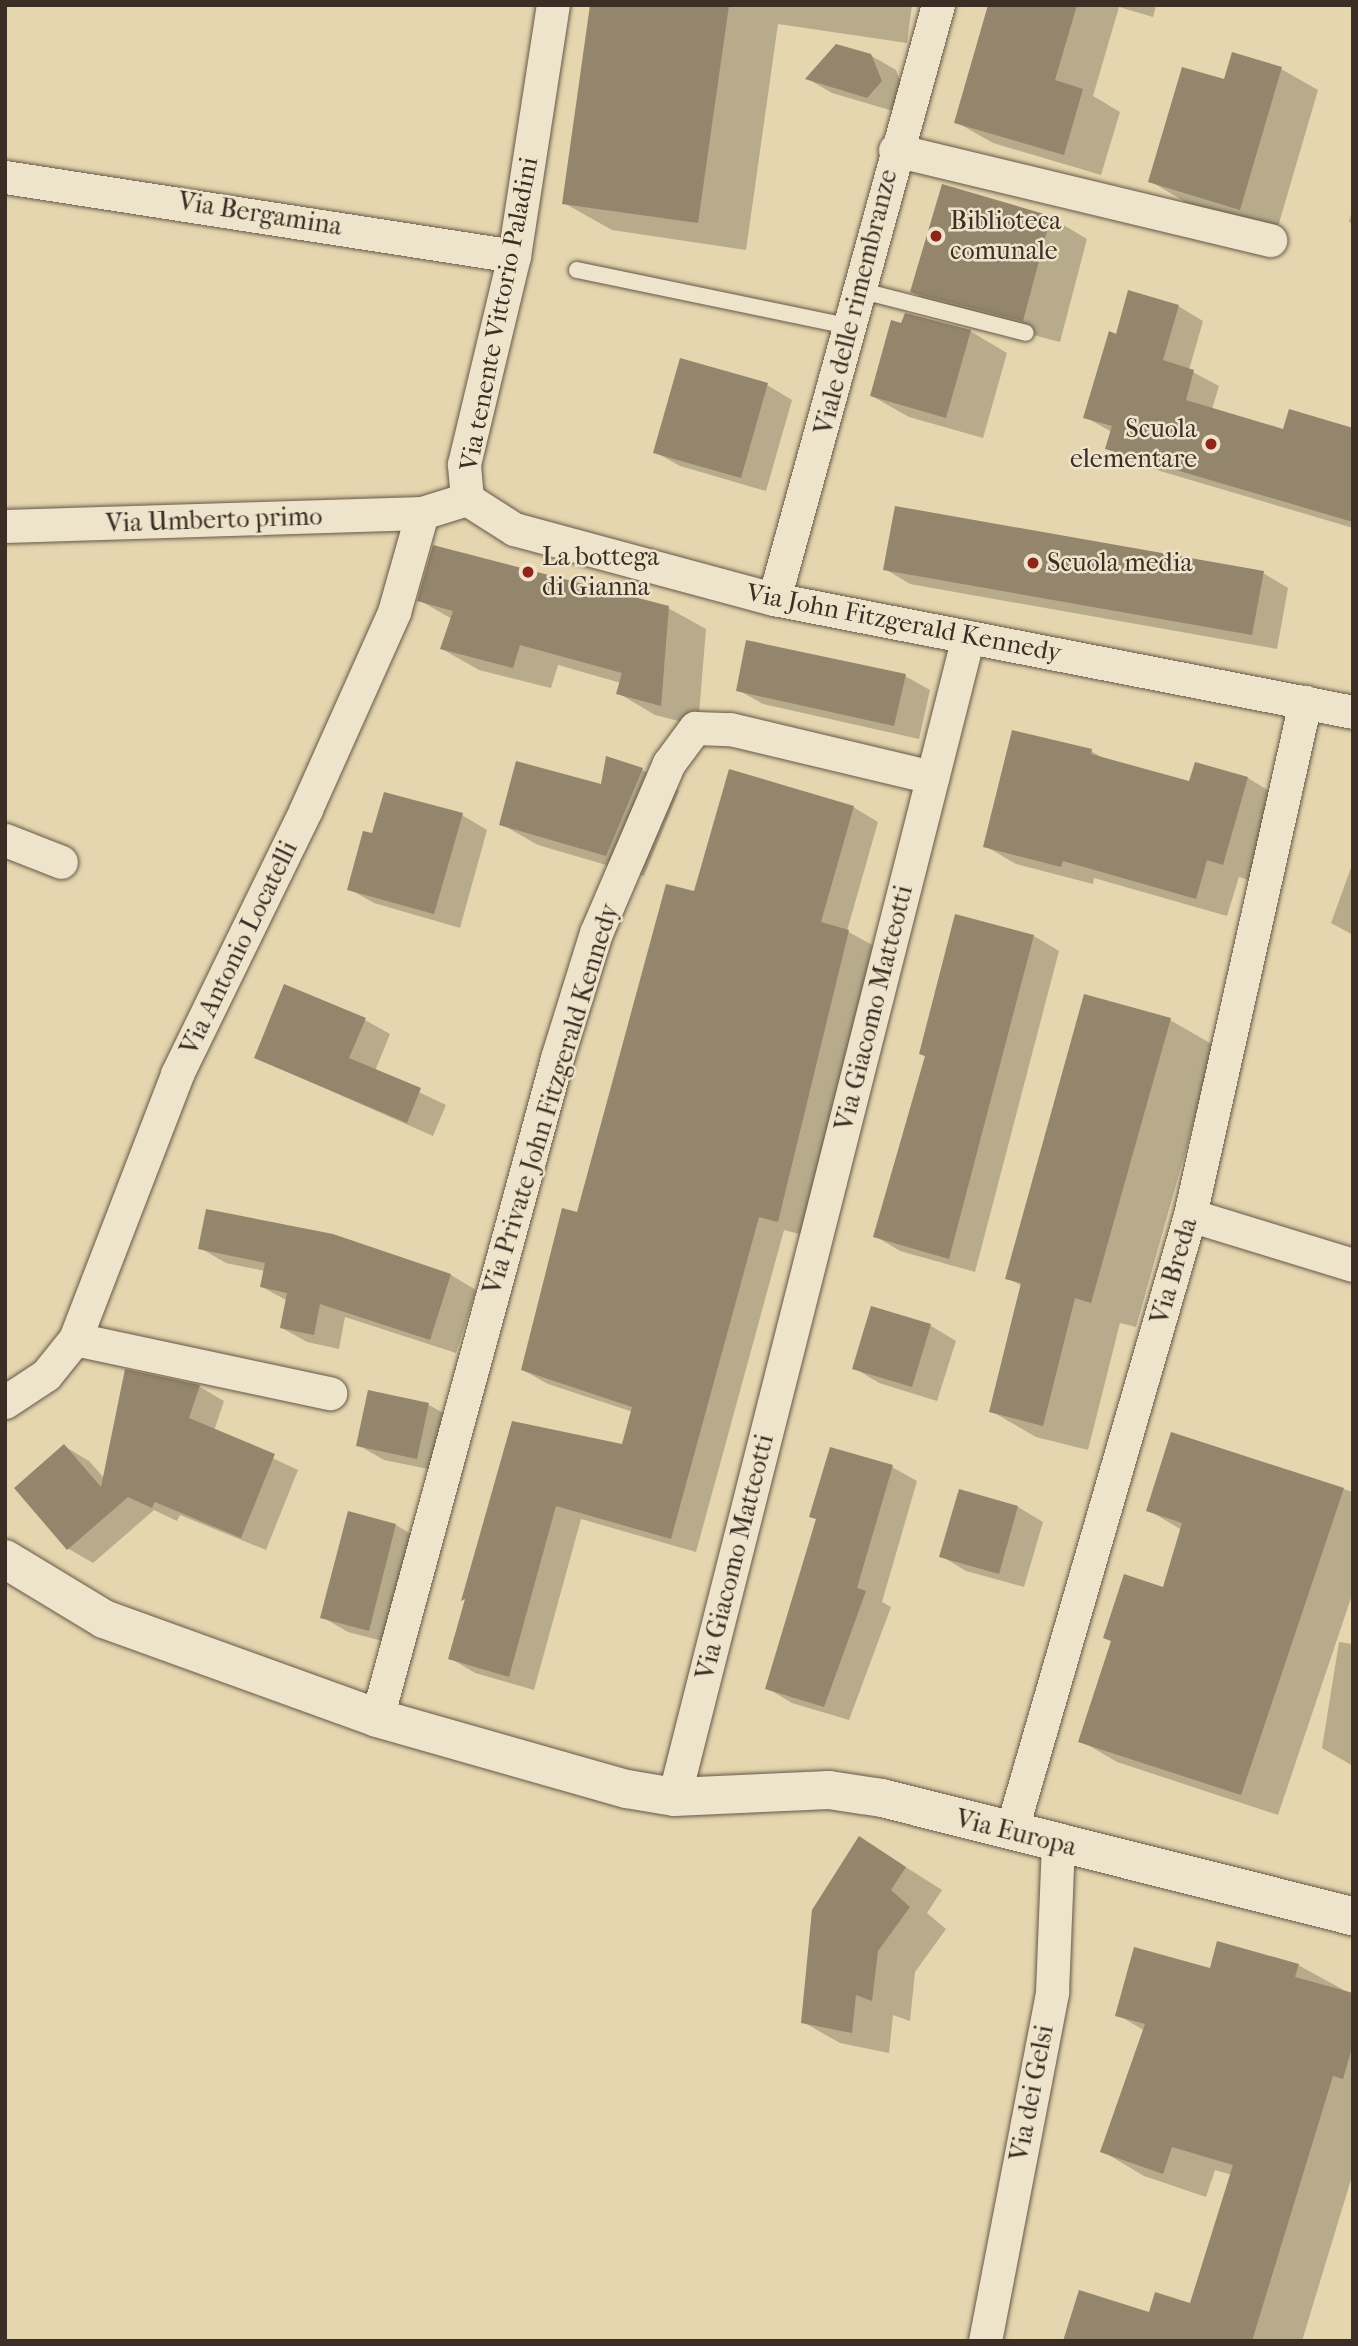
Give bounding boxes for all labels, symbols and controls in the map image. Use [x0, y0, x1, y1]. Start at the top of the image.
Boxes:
street label: Via tenente Vittorio Paladini [453, 154, 545, 474]
street label: Viale delle rimembranze [808, 166, 904, 438]
street label: Via Bergamina [176, 186, 344, 242]
place label: Biblioteca comunale [950, 205, 1061, 266]
marker: Biblioteca comunale [928, 228, 944, 244]
place label: Scuola elementare [1070, 413, 1197, 474]
marker: Scuola elementare [1203, 436, 1219, 452]
street label: Via Umberto primo [105, 501, 323, 539]
place label: La bottega di Gianna [542, 541, 659, 602]
place label: Scuola media [1047, 547, 1192, 579]
marker: Scuola media [1025, 555, 1041, 571]
marker: La bottega di Gianna [520, 564, 536, 580]
street label: Via John Fitzgerald Kennedy [744, 577, 1064, 669]
street label: Via Antonio Locatelli [174, 836, 304, 1060]
street label: Via Giacomo Matteotti [828, 882, 920, 1134]
street label: Via Private John Fitzgerald Kennedy [477, 900, 625, 1298]
street label: Via Breda [1144, 1214, 1204, 1328]
street label: Via Giacomo Matteotti [689, 1431, 781, 1683]
street label: Via Europa [953, 1803, 1079, 1863]
street label: Via dei Gelsi [1004, 2022, 1060, 2164]

